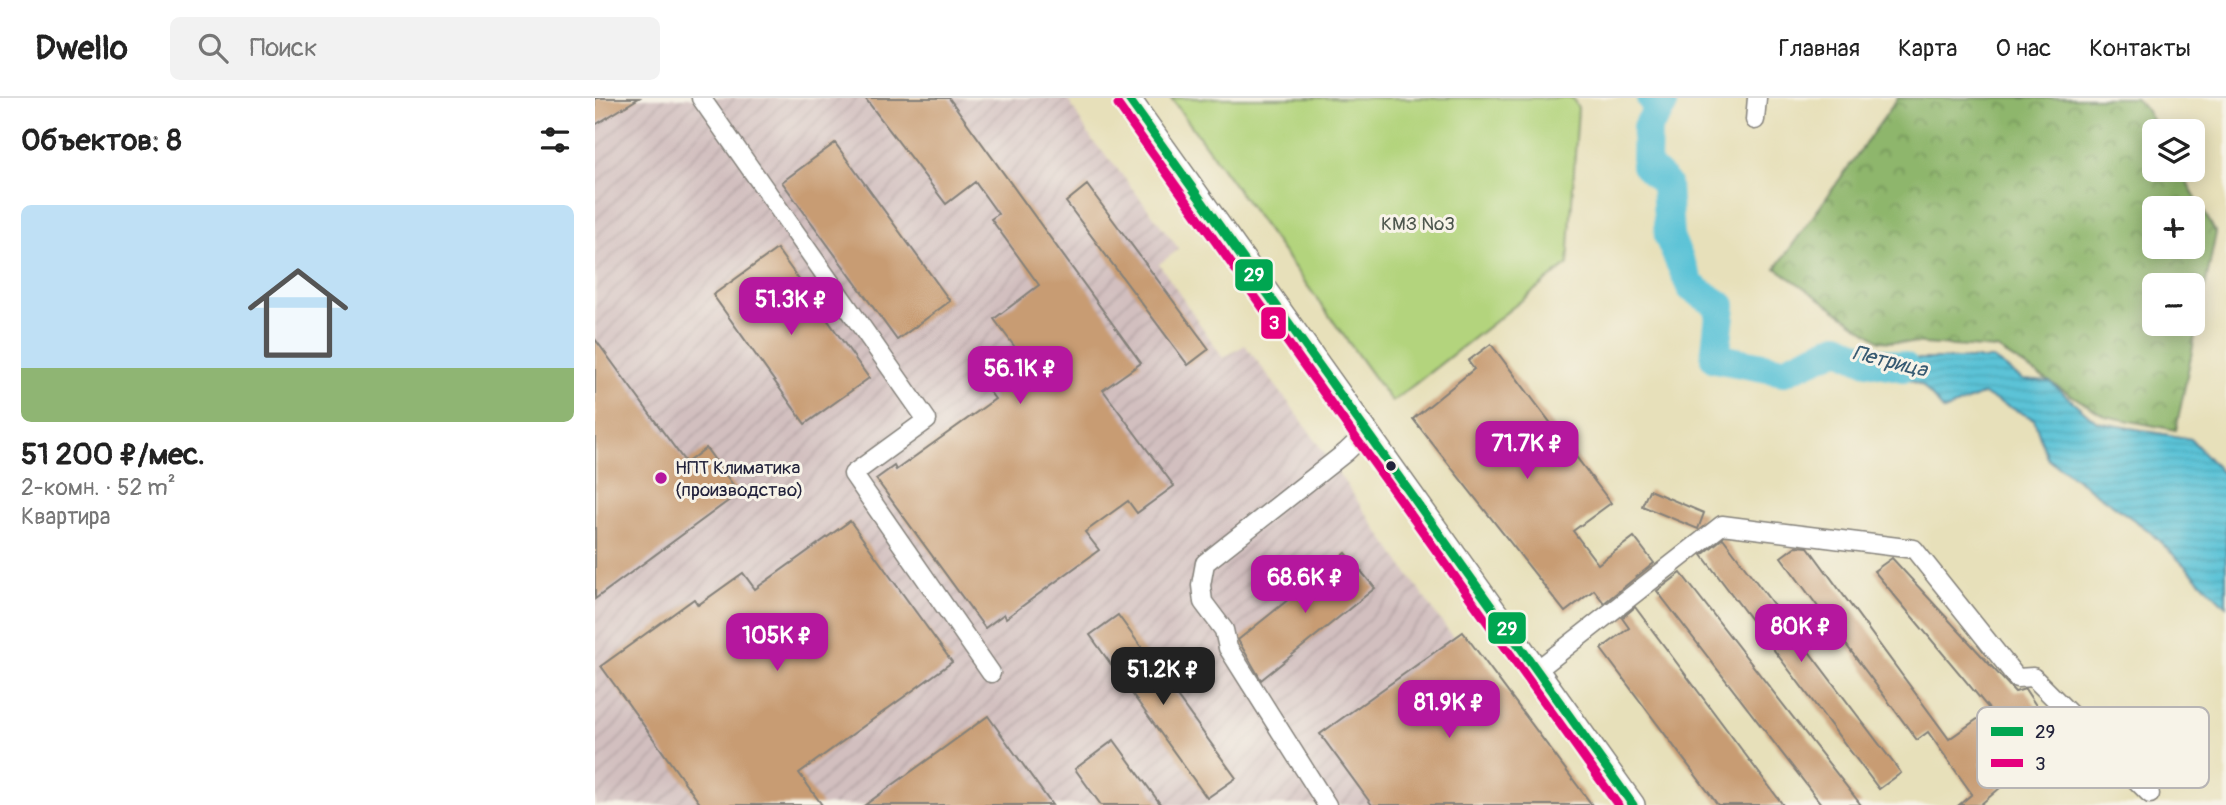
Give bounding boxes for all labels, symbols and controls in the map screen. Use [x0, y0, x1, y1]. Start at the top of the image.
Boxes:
search box [170, 17, 660, 80]
text: Dwello [35, 28, 128, 69]
icon: search [194, 29, 232, 67]
text: Поиск [250, 32, 317, 64]
text: Главная [1779, 34, 1860, 63]
text: Карта [1898, 34, 1958, 63]
text: О нас [1996, 34, 2051, 63]
text: Контакты [2089, 34, 2191, 63]
map controls [2142, 119, 2205, 336]
button: layers [2142, 119, 2205, 182]
icon: filters [536, 121, 574, 159]
text: Объектов: 8 [21, 122, 182, 159]
button: + [2142, 196, 2205, 259]
park label: КМЗ №3 [1381, 212, 1455, 236]
icon: home [235, 250, 361, 376]
line badge: 29 [1234, 258, 1274, 292]
text: 29 [1244, 263, 1264, 287]
button: − [2142, 273, 2205, 336]
pin: 51.3K ₽ [726, 278, 856, 337]
text: 51.3K ₽ [755, 285, 827, 314]
line badge: 3 [1260, 306, 1287, 340]
text: 3 [1269, 311, 1279, 335]
water label: Петрица [1850, 339, 1931, 384]
pin: 56.1K ₽ [955, 346, 1085, 406]
text: 56.1K ₽ [984, 354, 1056, 383]
pin: 71.7K ₽ [1462, 422, 1592, 481]
text: 71.7K ₽ [1491, 429, 1563, 458]
text: 51 200 ₽/мес. [21, 436, 205, 473]
place label: НПТ Климатика (производство) [675, 456, 803, 502]
unlabelled marker [1384, 459, 1398, 473]
marker: НПТ Климатика (производство) [653, 470, 669, 486]
text: 2-комн. · 52 m² [21, 473, 176, 502]
text: Квартира [21, 502, 110, 531]
pin: 68.6K ₽ [1240, 556, 1370, 615]
text: 68.6K ₽ [1267, 563, 1343, 592]
pin: 80K ₽ [1752, 604, 1850, 664]
line badge: 29 [1487, 611, 1527, 645]
text: 80K ₽ [1771, 612, 1831, 641]
pin: 105K ₽ [720, 614, 834, 673]
text: 29 [1497, 617, 1517, 641]
text: 105K ₽ [742, 621, 812, 650]
pin: 51.2K ₽ [1098, 648, 1228, 707]
text: 51.2K ₽ [1127, 655, 1199, 684]
pin: 81.9K ₽ [1384, 680, 1514, 740]
text: 81.9K ₽ [1414, 688, 1484, 717]
legend [1977, 707, 2209, 788]
text: 29 [2035, 720, 2055, 744]
text: 3 [2035, 752, 2046, 776]

